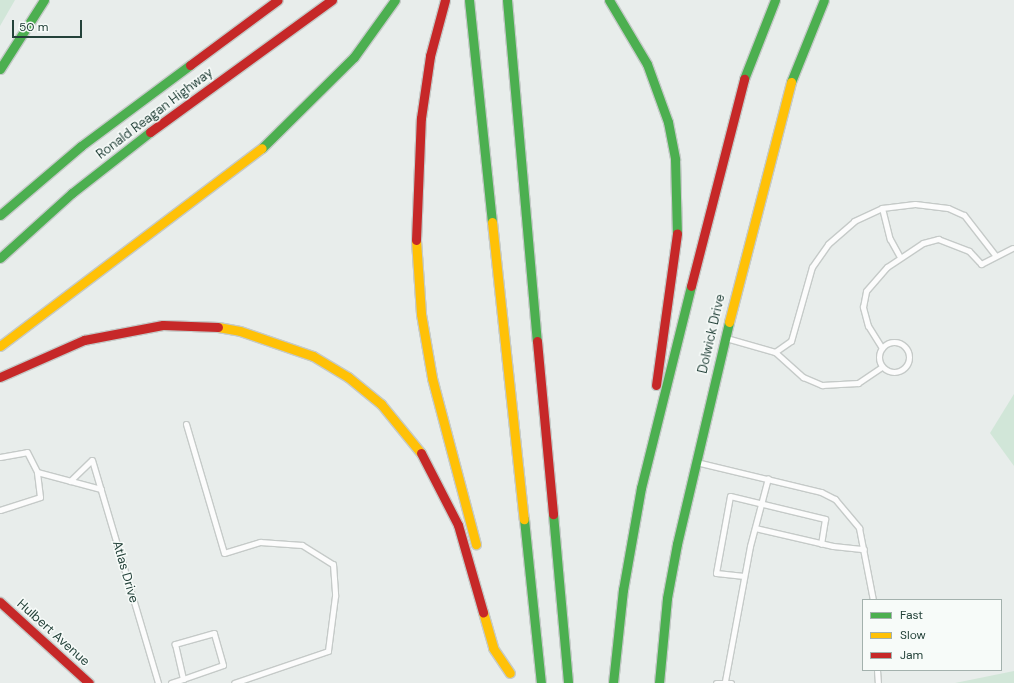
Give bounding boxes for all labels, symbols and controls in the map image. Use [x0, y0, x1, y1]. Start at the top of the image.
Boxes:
scale bar [14, 12, 84, 38]
text: 50 m [19, 19, 48, 35]
street label: Ronald Reagan Highway [94, 65, 216, 163]
street label: Dolwick Drive [695, 293, 729, 375]
street label: Atlas Drive [109, 539, 141, 605]
street label: Hulbert Avenue [13, 596, 93, 670]
legend [862, 599, 1002, 671]
text: Fast [900, 607, 923, 623]
text: Slow [900, 627, 926, 643]
text: Jam [900, 647, 923, 663]

